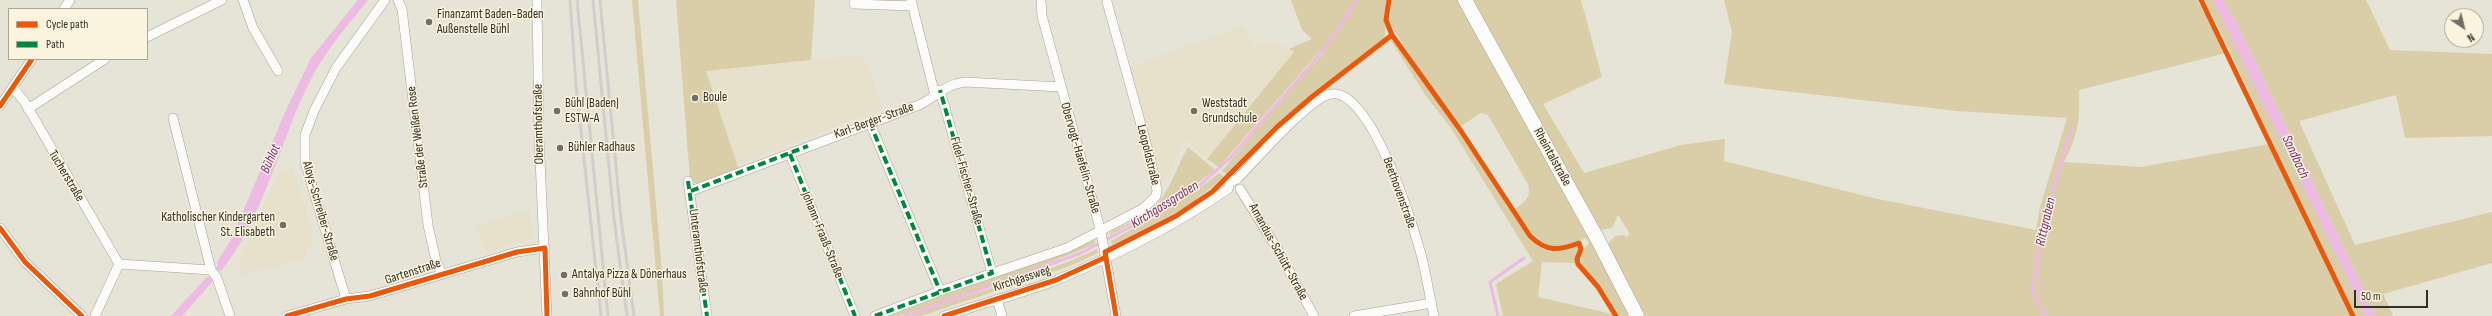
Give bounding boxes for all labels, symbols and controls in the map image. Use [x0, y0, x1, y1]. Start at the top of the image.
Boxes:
place label: Finanzamt Baden-Baden Außenstelle Bühl [437, 7, 544, 38]
legend [8, 8, 148, 60]
north arrow [2444, 8, 2484, 48]
text: Cycle path [46, 17, 88, 32]
marker: Finanzamt Baden-Baden Außenstelle Bühl [424, 17, 434, 27]
text: N [2464, 30, 2477, 44]
text: Path [46, 37, 64, 52]
street label: Oberamthofstraße [530, 84, 548, 164]
street label: Straße der Weißen Rose [404, 85, 432, 189]
place label: Boule [703, 90, 727, 106]
marker: Boule [690, 93, 700, 103]
place label: Bühl (Baden) ESTW-A [565, 96, 619, 127]
place label: Weststadt Grundschule [1202, 96, 1257, 127]
street label: Karl-Berger-Straße [832, 99, 916, 143]
street label: Obervogt-Haefelin-Straße [1057, 101, 1103, 215]
marker: Bühl (Baden) ESTW-A [552, 106, 562, 116]
marker: Weststadt Grundschule [1189, 106, 1199, 116]
street label: Leopoldstraße [1133, 123, 1163, 187]
street label: Rheintalstraße [1530, 125, 1574, 189]
water label: Sandbach [2278, 133, 2312, 181]
street label: Fidel-Fischer-Straße [946, 135, 986, 227]
place label: Bühler Radhaus [568, 140, 635, 156]
water label: Bühlot [257, 142, 285, 176]
marker: Bühler Radhaus [555, 143, 565, 153]
street label: Tucherstraße [45, 147, 87, 205]
street label: Beethovenstraße [1379, 155, 1419, 231]
street label: Aloys-Schreiber-Straße [298, 159, 342, 263]
water label: Kirchgassgraben [1128, 177, 1202, 233]
street label: Johann-Fraaß-Straße [798, 189, 846, 281]
water label: Rittgraben [2032, 196, 2060, 248]
street label: Amandus-Schütt-Straße [1245, 201, 1311, 303]
street label: Unteramthofstraße [685, 208, 711, 294]
place label: Katholischer Kindergarten St. Elisabeth [161, 210, 275, 241]
marker: Katholischer Kindergarten St. Elisabeth [278, 220, 288, 230]
street label: Gartenstraße [383, 256, 443, 288]
street label: Kirchgassweg [991, 262, 1053, 296]
place label: Antalya Pizza & Dönerhaus [572, 267, 687, 283]
marker: Antalya Pizza & Dönerhaus [559, 270, 569, 280]
scale bar [2356, 282, 2430, 308]
place label: Bahnhof Bühl [573, 286, 631, 302]
marker: Bahnhof Bühl [560, 289, 570, 299]
text: 50 m [2361, 289, 2381, 304]

